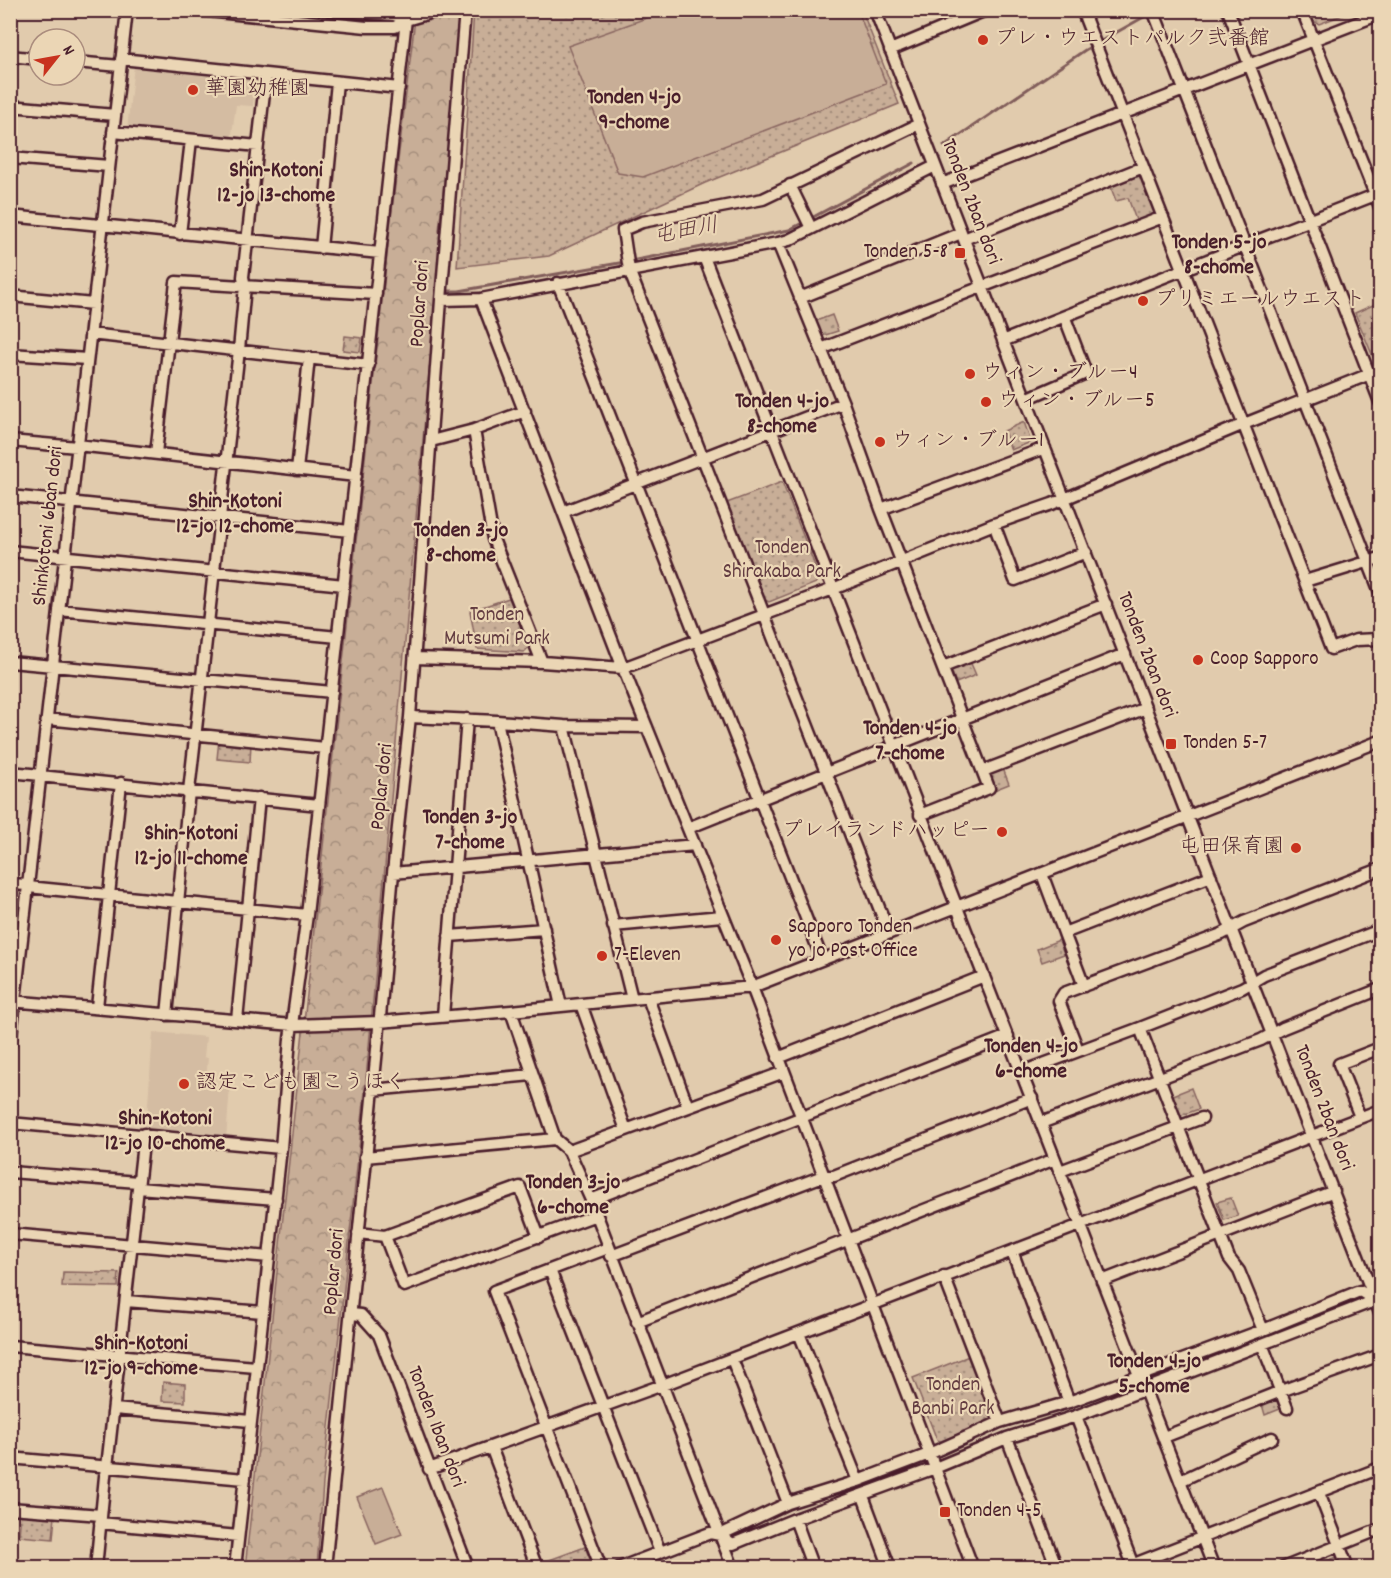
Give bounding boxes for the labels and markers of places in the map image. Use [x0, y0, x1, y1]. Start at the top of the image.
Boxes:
place label: プレ・ウエストパルク弐番館 [995, 25, 1270, 55]
marker: プレ・ウエストパルク弐番館 [976, 33, 990, 47]
place label: 華園幼稚園 [205, 75, 310, 105]
marker: 華園幼稚園 [186, 83, 200, 97]
place label: Tonden 5-8 [864, 238, 948, 268]
marker: Tonden 5-8 [953, 246, 967, 260]
place label: プリミエールウエスト [1155, 286, 1365, 316]
marker: プリミエールウエスト [1136, 294, 1150, 308]
place label: ウィン・ブルー4 [982, 359, 1138, 389]
marker: ウィン・ブルー4 [963, 367, 977, 381]
place label: ウィン・ブルー5 [998, 387, 1155, 417]
marker: ウィン・ブルー5 [979, 395, 993, 409]
place label: ウィン・ブルー1 [892, 427, 1044, 457]
marker: ウィン・ブルー1 [873, 435, 887, 449]
place label: Coop Sapporo [1210, 645, 1319, 675]
marker: Coop Sapporo [1191, 653, 1205, 667]
place label: Tonden 5-7 [1183, 729, 1267, 759]
marker: Tonden 5-7 [1164, 737, 1178, 751]
place label: プレイランドハッピー [782, 817, 990, 847]
marker: プレイランドハッピー [995, 825, 1009, 839]
place label: 屯田保育園 [1179, 833, 1284, 863]
marker: 屯田保育園 [1289, 841, 1303, 855]
place label: Sapporo Tonden yo jo Post Office [788, 913, 918, 967]
marker: Sapporo Tonden yo jo Post Office [769, 933, 783, 947]
place label: 7-Eleven [614, 941, 681, 971]
marker: 7-Eleven [595, 949, 609, 963]
place label: 認定こども園こうほく [196, 1069, 406, 1099]
marker: 認定こども園こうほく [177, 1077, 191, 1091]
place label: Tonden 4-5 [957, 1497, 1042, 1527]
marker: Tonden 4-5 [938, 1505, 952, 1519]

